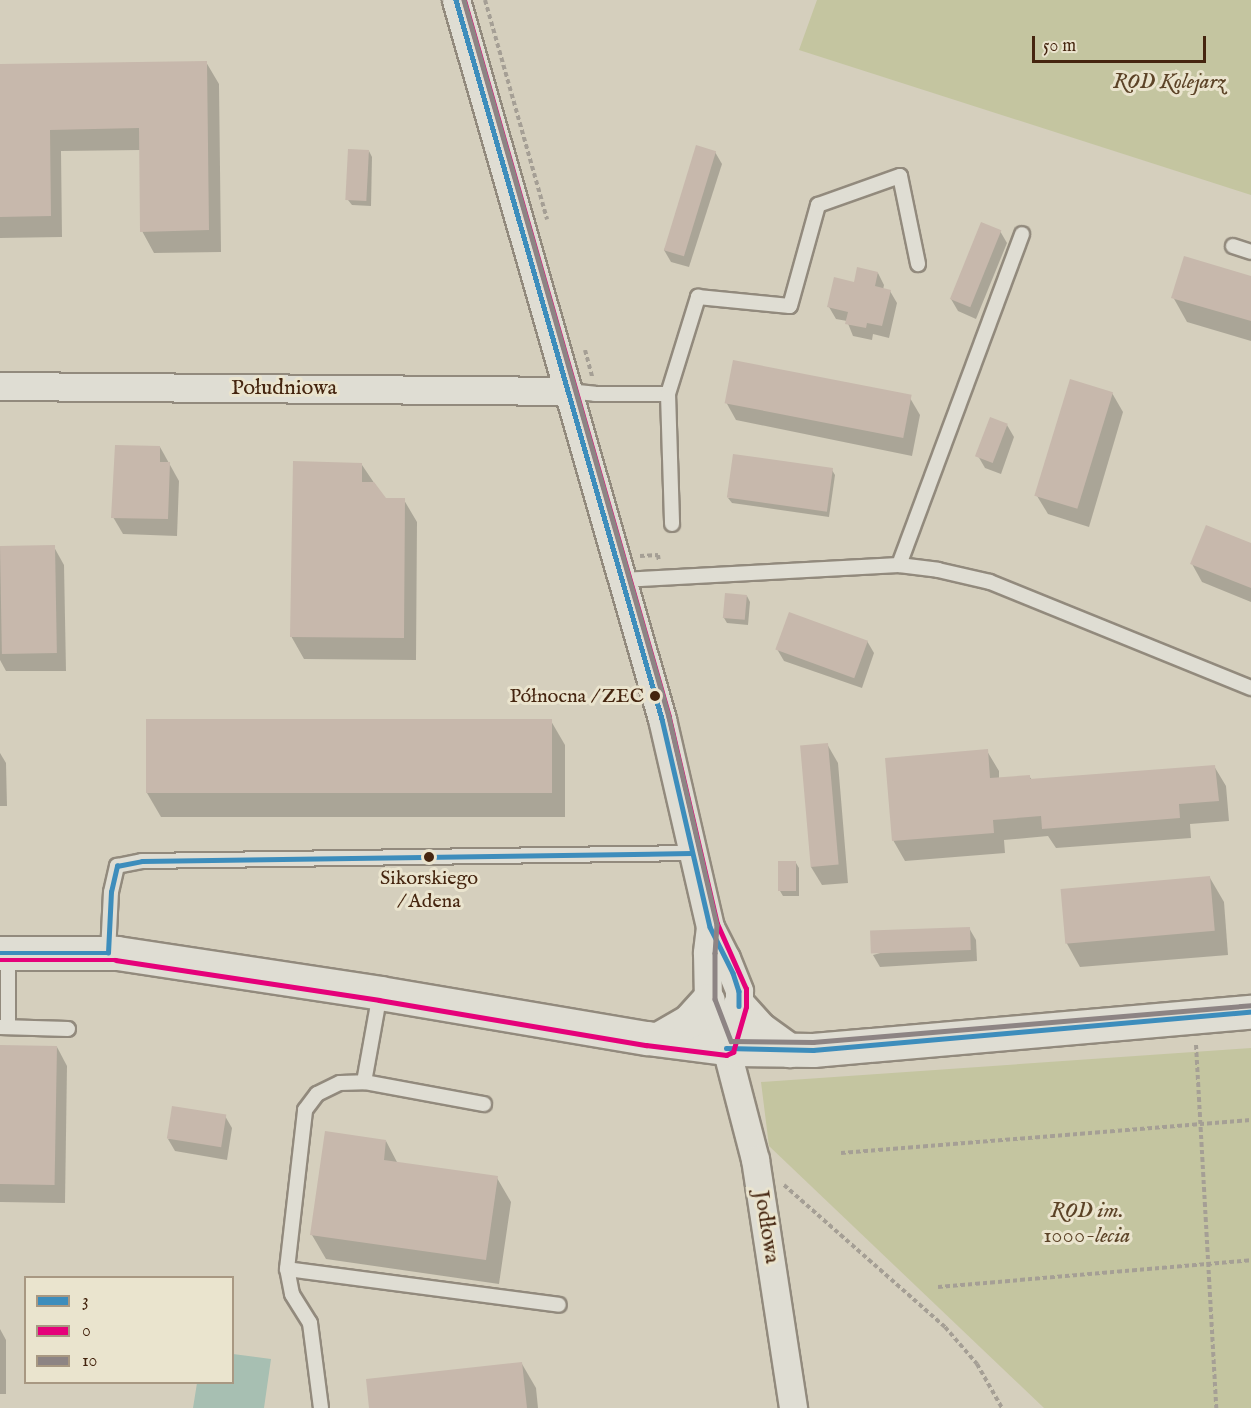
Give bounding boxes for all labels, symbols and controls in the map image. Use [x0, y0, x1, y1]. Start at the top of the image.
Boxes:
scale bar [1035, 24, 1209, 62]
text: 50 m [1043, 35, 1076, 58]
park label: ROD Kolejarz [1113, 70, 1225, 96]
street label: Południowa [231, 376, 337, 402]
place label: Północna / ZEC [509, 684, 644, 708]
marker: Północna / ZEC [649, 690, 661, 702]
marker: Sikorskiego / Adena [423, 851, 435, 863]
place label: Sikorskiego / Adena [380, 866, 478, 913]
street label: Jodłowa [747, 1189, 785, 1265]
park label: ROD im. 1000-lecia [1044, 1198, 1130, 1250]
legend [24, 1276, 234, 1384]
text: 3 [82, 1290, 89, 1313]
text: 0 [82, 1320, 91, 1343]
text: 10 [82, 1350, 97, 1373]

